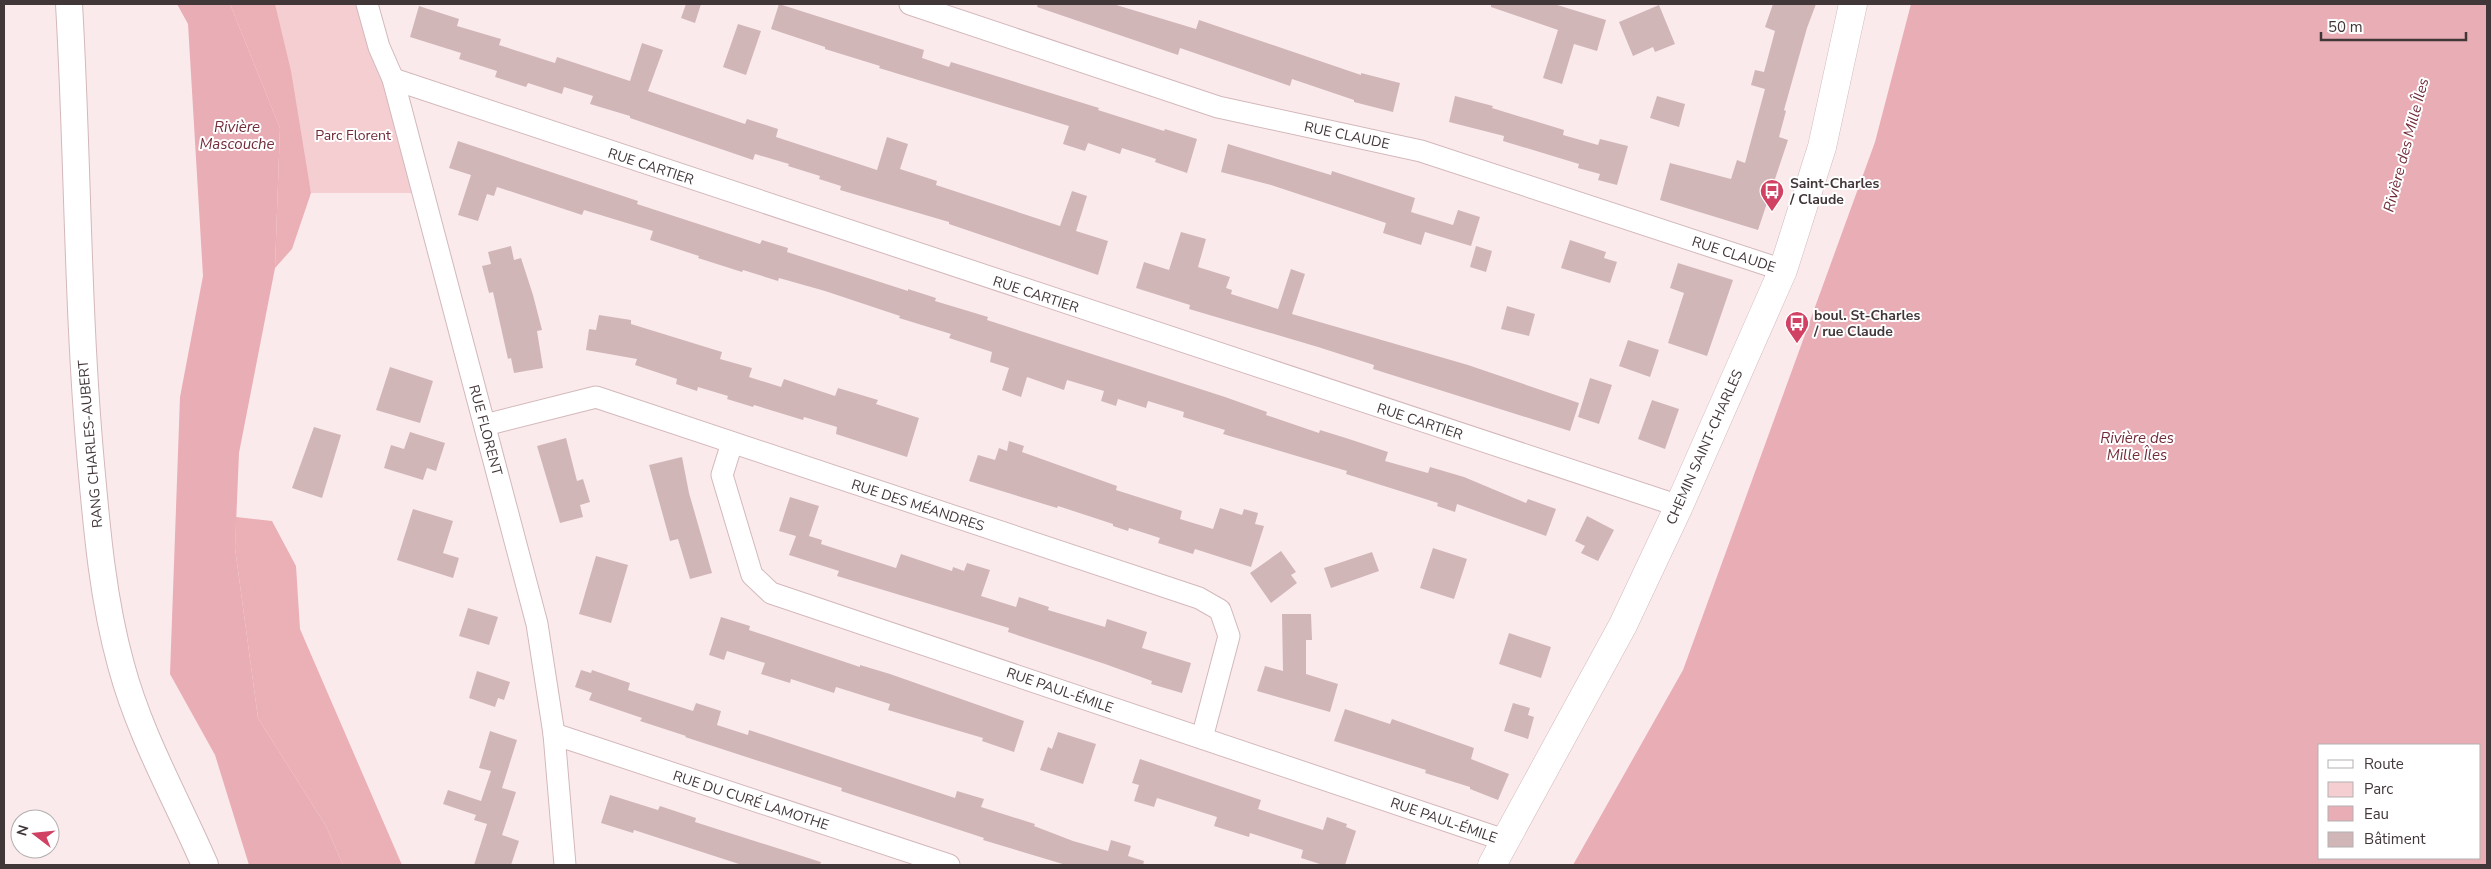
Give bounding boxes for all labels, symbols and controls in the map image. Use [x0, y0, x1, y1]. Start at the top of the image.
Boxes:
scale bar [2321, 10, 2466, 42]
text: 50 m [2328, 17, 2363, 37]
water label: Rivière des Mille Îles [2378, 76, 2434, 214]
water label: Rivière Mascouche [200, 117, 275, 154]
street label: RUE CLAUDE [1302, 117, 1391, 154]
park label: Parc Florent [315, 126, 391, 145]
street label: RUE CARTIER [605, 144, 696, 189]
place label: Saint-Charles / Claude [1789, 174, 1879, 209]
bus stop icon: Saint-Charles / Claude [1759, 178, 1785, 212]
street label: RUE CLAUDE [1690, 232, 1778, 277]
street label: RUE CARTIER [990, 272, 1081, 317]
place label: boul. St-Charles / rue Claude [1813, 306, 1920, 341]
bus stop icon: boul. St-Charles / rue Claude [1784, 310, 1810, 344]
street label: RANG CHARLES-AUBERT [74, 359, 107, 529]
street label: CHEMIN SAINT-CHARLES [1662, 366, 1747, 528]
street label: RUE FLORENT [464, 383, 507, 478]
street label: RUE CARTIER [1374, 399, 1465, 444]
water label: Rivière des Mille Îles [2100, 428, 2174, 465]
street label: RUE DES MÉANDRES [849, 475, 987, 536]
street label: RUE PAUL-ÉMILE [1004, 663, 1116, 718]
legend [2318, 744, 2481, 859]
text: Route [2364, 754, 2404, 774]
street label: RUE DU CURÉ LAMOTHE [670, 766, 831, 835]
text: Parc [2364, 779, 2393, 799]
street label: RUE PAUL-ÉMILE [1388, 793, 1500, 848]
text: Eau [2364, 804, 2389, 824]
north arrow [10, 809, 60, 859]
text: N [12, 823, 34, 838]
text: Bâtiment [2364, 829, 2426, 849]

